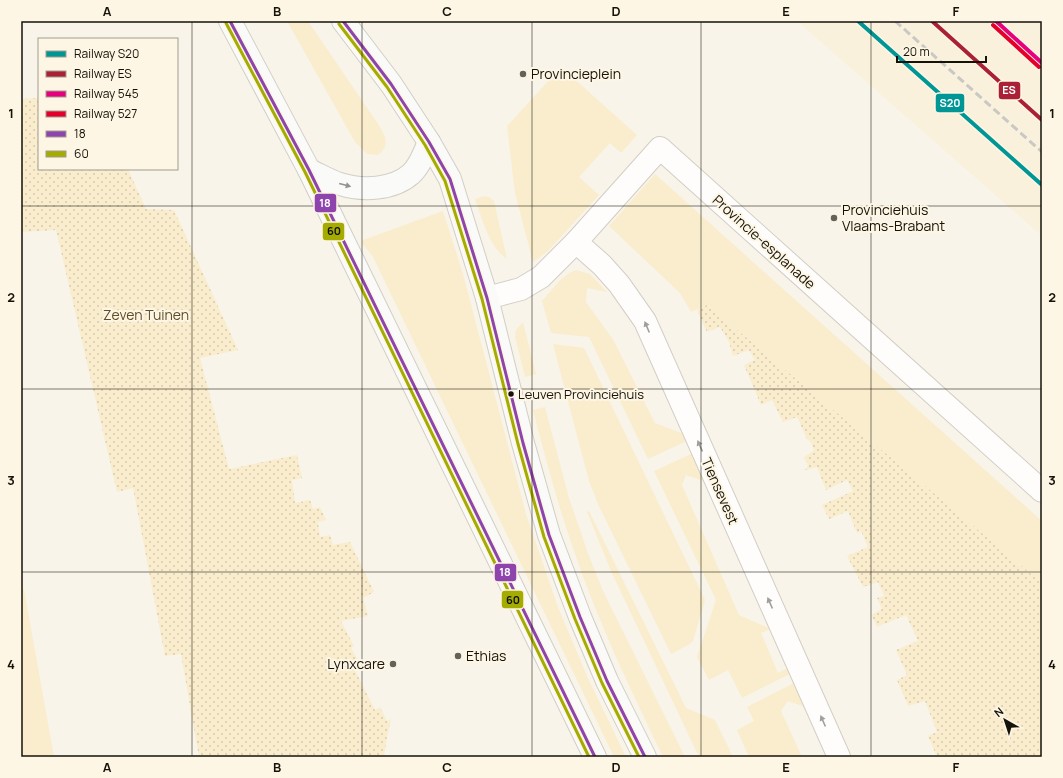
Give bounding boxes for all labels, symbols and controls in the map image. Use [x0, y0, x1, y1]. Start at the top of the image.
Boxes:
text: A [103, 2, 112, 20]
text: B [273, 2, 281, 20]
text: C [442, 2, 452, 20]
text: D [611, 2, 621, 20]
text: E [782, 2, 790, 20]
text: F [953, 2, 960, 20]
legend [38, 38, 178, 170]
scale bar [897, 38, 986, 64]
text: 20 m [903, 43, 930, 60]
text: Railway S20 [74, 45, 139, 62]
place label: Provincieplein [531, 64, 621, 83]
text: Railway ES [74, 65, 132, 82]
marker: Provincieplein [518, 69, 528, 79]
line badge: ES [998, 81, 1021, 100]
text: ES [1002, 82, 1016, 97]
text: Railway 545 [74, 85, 139, 102]
line badge: S20 [935, 93, 965, 113]
text: S20 [939, 95, 961, 110]
text: 1 [8, 104, 14, 122]
text: 1 [1049, 104, 1055, 122]
text: Railway 527 [74, 105, 137, 122]
text: 18 [74, 125, 86, 142]
text: 60 [74, 145, 89, 162]
one-way arrow [340, 182, 352, 188]
street label: Provincie-esplanade [709, 190, 820, 293]
line badge: 18 [314, 193, 337, 213]
text: 18 [319, 195, 331, 210]
place label: Provinciehuis Vlaams-Brabant [842, 200, 946, 235]
marker: Provinciehuis Vlaams-Brabant [829, 213, 839, 223]
line badge: 60 [322, 222, 345, 241]
text: 60 [327, 223, 341, 238]
text: 2 [7, 288, 15, 306]
text: 2 [1048, 288, 1056, 306]
park label: Zeven Tuinen [103, 305, 189, 324]
one-way arrow [644, 321, 650, 332]
place label: Leuven Provinciehuis [518, 385, 644, 403]
marker: Leuven Provinciehuis [506, 389, 516, 399]
one-way arrow [697, 440, 703, 451]
street label: Tiensevest [697, 454, 744, 528]
text: 3 [7, 471, 15, 489]
text: 3 [1048, 471, 1056, 489]
line badge: 18 [494, 563, 517, 582]
text: 18 [499, 564, 511, 579]
line badge: 60 [501, 590, 524, 609]
text: 60 [506, 592, 520, 607]
one-way arrow [767, 597, 773, 608]
place label: Ethias [466, 646, 506, 665]
marker: Ethias [453, 651, 463, 661]
place label: Lynxcare [327, 654, 385, 673]
text: 4 [7, 655, 15, 673]
text: 4 [1048, 655, 1056, 673]
marker: Lynxcare [388, 659, 398, 669]
north arrow [985, 700, 1025, 740]
text: N [991, 703, 1006, 720]
one-way arrow [820, 716, 826, 727]
text: A [103, 758, 112, 776]
text: B [273, 758, 281, 776]
text: C [442, 758, 452, 776]
text: D [611, 758, 621, 776]
text: E [782, 758, 790, 776]
text: F [953, 758, 960, 776]

